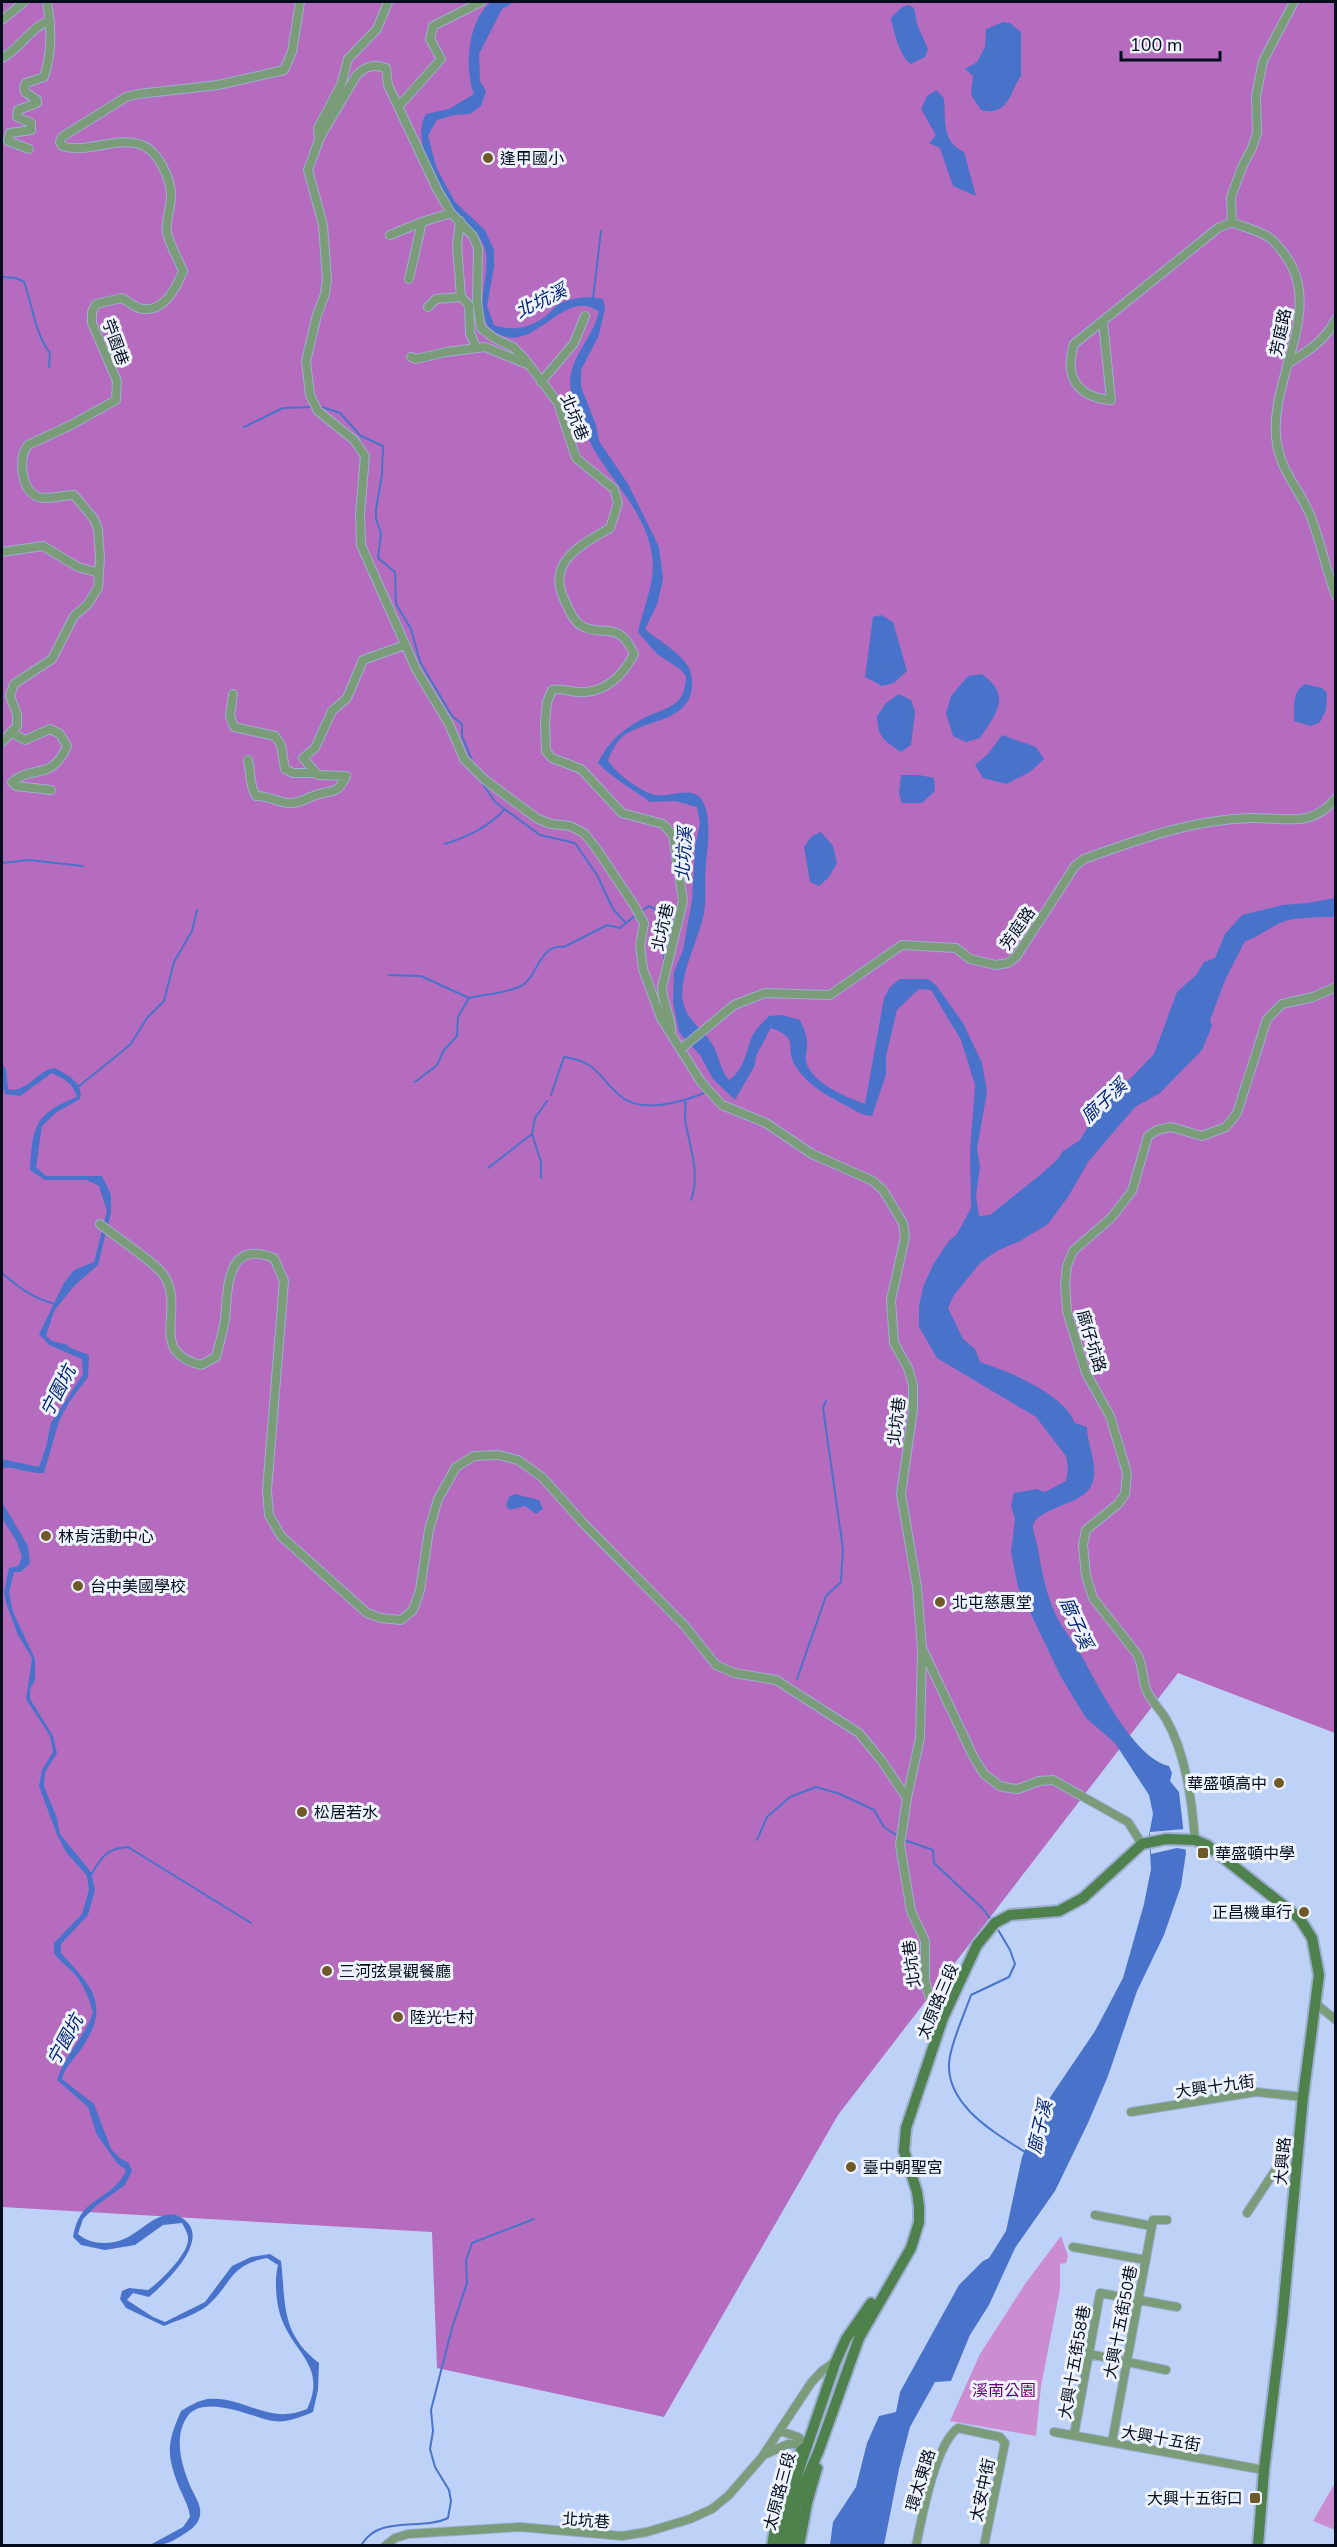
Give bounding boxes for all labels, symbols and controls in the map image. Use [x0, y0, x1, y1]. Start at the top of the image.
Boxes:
scale bar [1121, 24, 1220, 62]
text: 100 m [1130, 33, 1182, 57]
place label: 逢甲國小 [500, 148, 564, 170]
marker: 逢甲國小 [481, 151, 495, 165]
water label: 北坑溪 [511, 277, 573, 324]
street label: 芳庭路 [1265, 306, 1297, 358]
street label: 苧園巷 [97, 316, 134, 369]
street label: 北坑巷 [555, 391, 593, 444]
water label: 北坑溪 [671, 823, 698, 882]
street label: 北坑巷 [647, 901, 679, 953]
street label: 芳庭路 [995, 903, 1041, 955]
water label: 廍子溪 [1076, 1072, 1134, 1128]
street label: 廍仔坑路 [1071, 1307, 1111, 1375]
water label: 宁園坑 [35, 1359, 82, 1421]
street label: 北坑巷 [883, 1396, 911, 1446]
place label: 林肯活動中心 [58, 1526, 154, 1548]
marker: 林肯活動中心 [39, 1529, 53, 1543]
place label: 台中美國學校 [90, 1576, 186, 1598]
marker: 台中美國學校 [71, 1579, 85, 1593]
place label: 北屯慈惠堂 [952, 1592, 1032, 1614]
water label: 廍子溪 [1054, 1593, 1099, 1655]
marker: 北屯慈惠堂 [933, 1595, 947, 1609]
place label: 華盛頓高中 [1187, 1773, 1267, 1795]
marker: 華盛頓高中 [1272, 1776, 1286, 1790]
place label: 松居若水 [314, 1802, 378, 1824]
marker: 松居若水 [295, 1805, 309, 1819]
place label: 華盛頓中學 [1215, 1843, 1295, 1865]
marker: 華盛頓中學 [1196, 1846, 1210, 1860]
place label: 正昌機車行 [1212, 1902, 1292, 1924]
marker: 正昌機車行 [1297, 1905, 1311, 1919]
street label: 北坑巷 [898, 1939, 926, 1989]
street label: 太原路三段 [912, 1960, 964, 2043]
place label: 三河弦景觀餐廳 [339, 1961, 451, 1983]
marker: 三河弦景觀餐廳 [320, 1964, 334, 1978]
place label: 陸光七村 [410, 2007, 474, 2029]
water label: 宁園坑 [41, 2008, 90, 2069]
marker: 陸光七村 [391, 2010, 405, 2024]
street label: 大興十九街 [1174, 2071, 1256, 2103]
water label: 廍子溪 [1022, 2095, 1058, 2156]
street label: 大興路 [1270, 2136, 1296, 2186]
place label: 臺中朝聖宮 [863, 2157, 943, 2179]
marker: 臺中朝聖宮 [844, 2160, 858, 2174]
street label: 大興十五街50巷 [1099, 2264, 1143, 2381]
street label: 大興十五街58巷 [1054, 2304, 1096, 2421]
park label: 溪南公園 [972, 2380, 1036, 2402]
street label: 大興十五街 [1120, 2421, 1202, 2457]
street label: 環太東路 [901, 2446, 941, 2514]
street label: 太原路三段 [759, 2450, 801, 2533]
street label: 太安中街 [966, 2457, 1000, 2524]
place label: 大興十五街口 [1147, 2488, 1243, 2510]
marker: 大興十五街口 [1248, 2491, 1262, 2505]
street label: 北坑巷 [561, 2508, 611, 2534]

